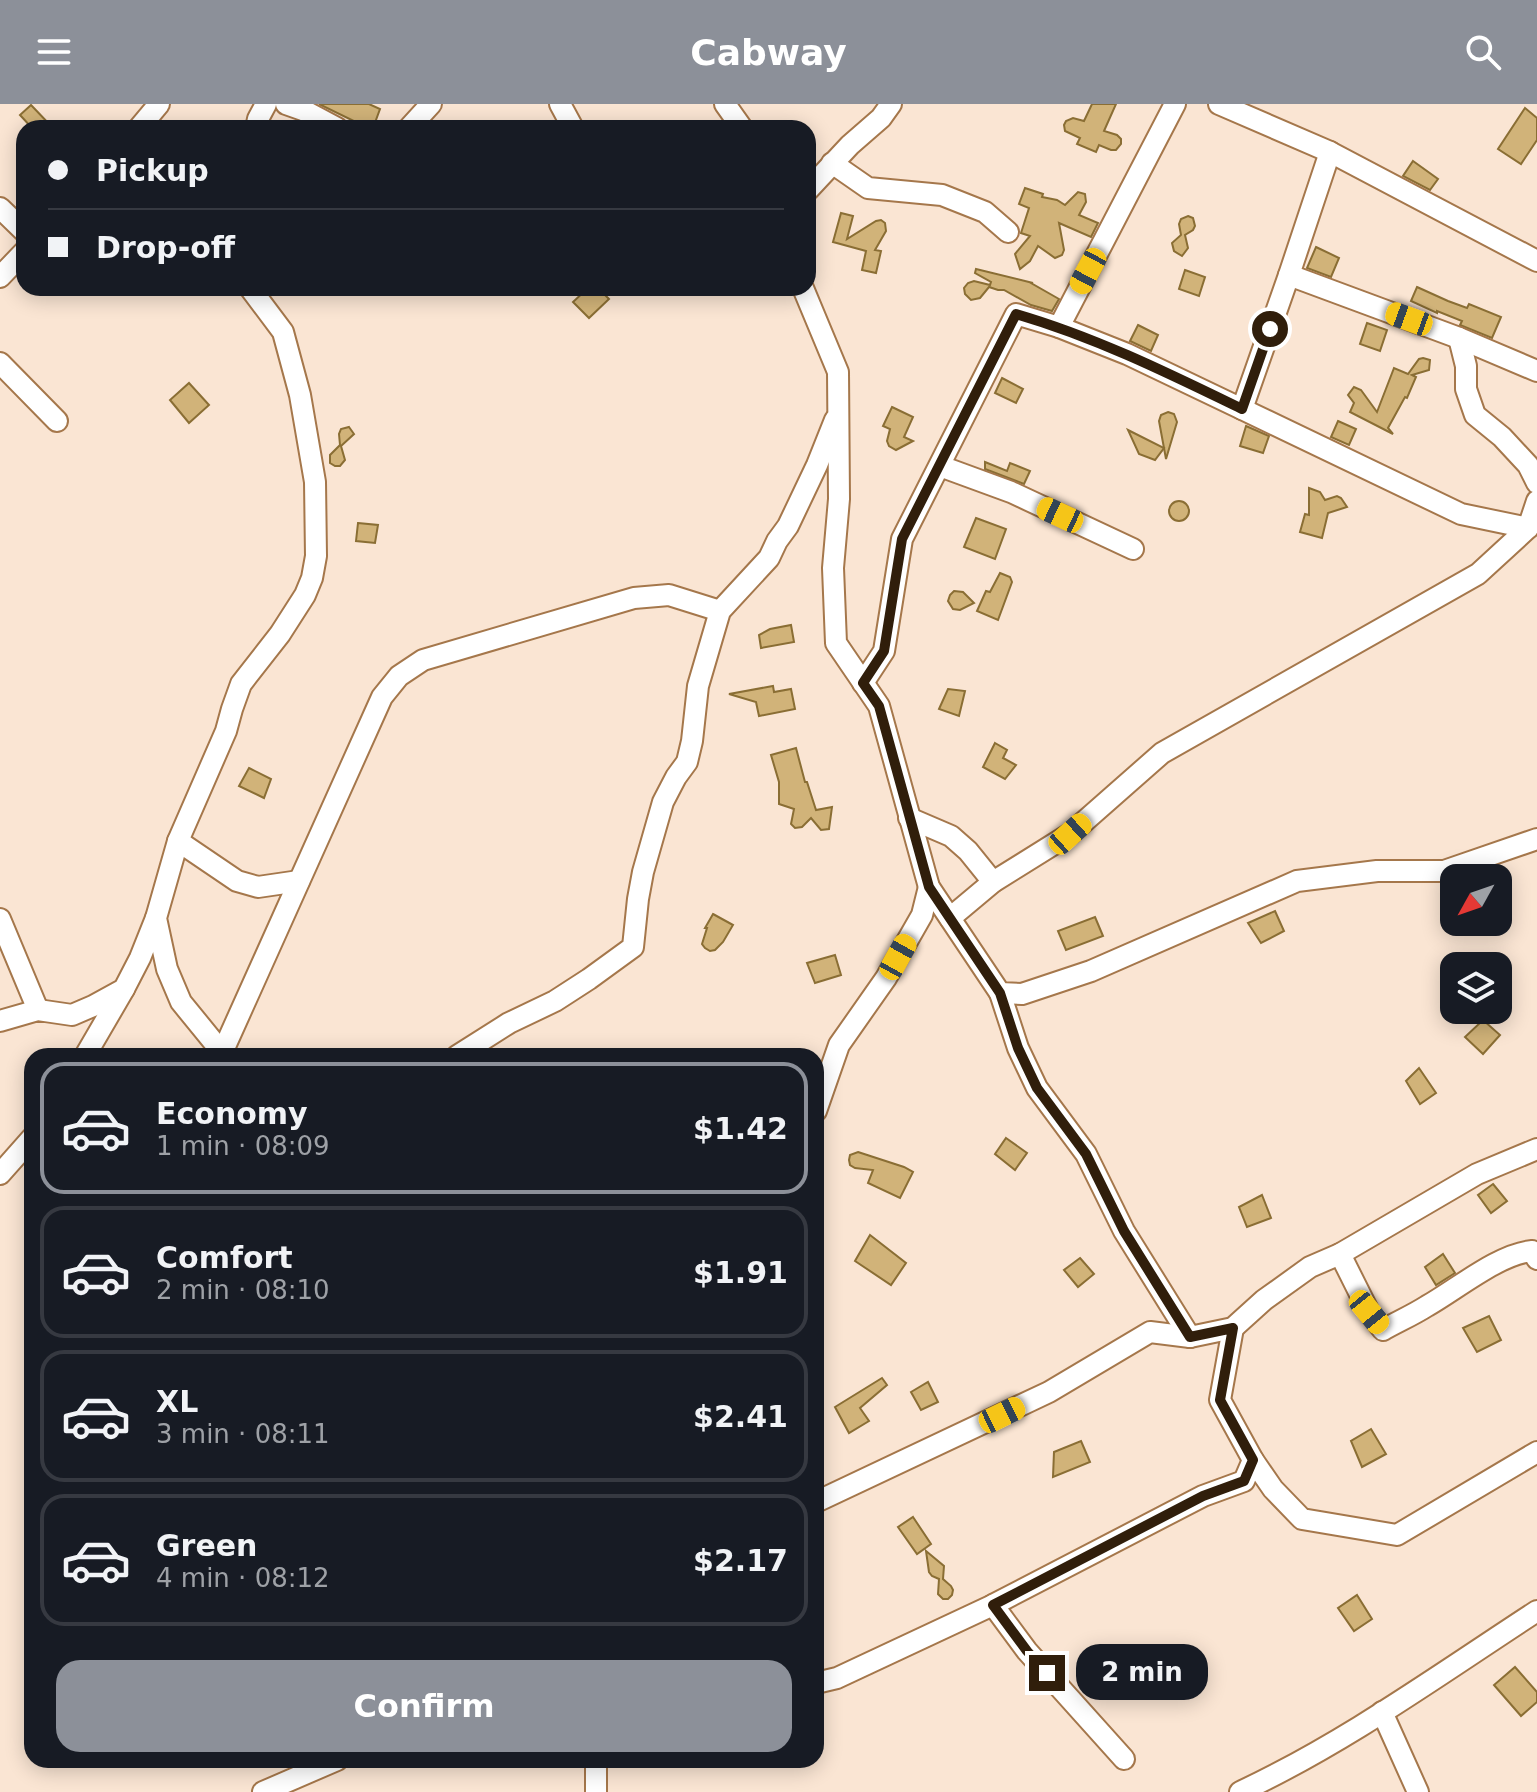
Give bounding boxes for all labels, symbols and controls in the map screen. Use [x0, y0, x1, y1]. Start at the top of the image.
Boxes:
icon: menu [32, 30, 76, 74]
icon: search [1461, 30, 1505, 74]
text: Cabway [690, 32, 847, 73]
text: Pickup [96, 153, 209, 188]
text: Drop-off [96, 230, 235, 265]
car [1066, 244, 1110, 298]
car [1382, 300, 1436, 338]
route start [1252, 311, 1288, 347]
car [1033, 494, 1087, 536]
car [1044, 809, 1096, 859]
north arrow [1440, 864, 1512, 936]
map controls [1440, 864, 1512, 1024]
car [876, 930, 920, 984]
button: layers [1440, 952, 1512, 1024]
icon: car [60, 1092, 132, 1164]
text: Economy [156, 1096, 308, 1131]
text: $1.42 [693, 1111, 788, 1146]
text: 1 min · 08:09 [156, 1131, 330, 1161]
icon: car [60, 1236, 132, 1308]
text: Comfort [156, 1240, 293, 1275]
text: $1.91 [693, 1255, 788, 1290]
text: 2 min · 08:10 [156, 1275, 330, 1305]
car [1345, 1286, 1393, 1338]
icon: car [60, 1380, 132, 1452]
text: XL [156, 1384, 198, 1419]
car [975, 1394, 1029, 1436]
text: $2.41 [693, 1399, 788, 1434]
text: 3 min · 08:11 [156, 1419, 330, 1449]
icon: car [60, 1524, 132, 1596]
text: Green [156, 1528, 257, 1563]
text: $2.17 [693, 1543, 788, 1578]
text: 4 min · 08:12 [156, 1563, 330, 1593]
callout: 2 min [1075, 1645, 1207, 1701]
route end [1029, 1655, 1065, 1691]
text: 2 min [1101, 1657, 1183, 1687]
button: Confirm [56, 1660, 792, 1752]

